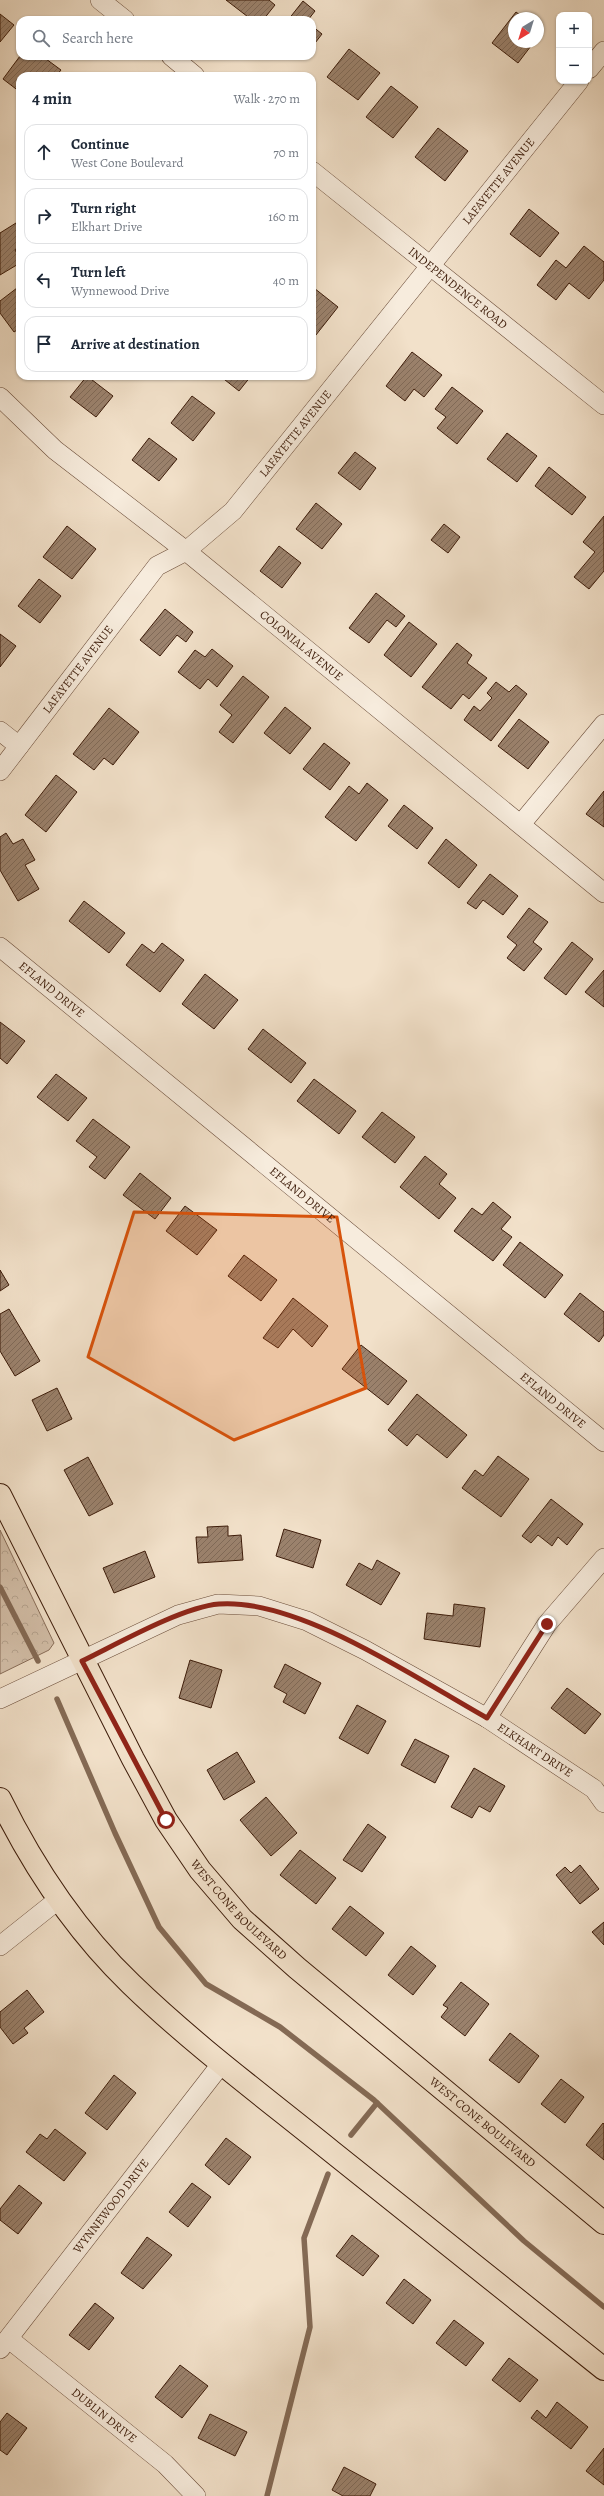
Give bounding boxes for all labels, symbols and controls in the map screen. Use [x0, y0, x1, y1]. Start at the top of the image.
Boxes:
north arrow [508, 12, 544, 48]
map controls [556, 12, 592, 84]
button: + [556, 12, 592, 48]
search box [16, 16, 316, 60]
icon: search [30, 27, 52, 49]
text: Search here [62, 28, 133, 48]
button: − [556, 48, 592, 84]
text: 4 min [32, 87, 72, 110]
text: Walk · 270 m [234, 90, 300, 107]
text: Continue [71, 134, 129, 154]
street label: LAFAYETTE AVENUE [459, 134, 538, 228]
icon: ahead [33, 141, 55, 163]
text: 70 m [273, 144, 299, 161]
text: West Cone Boulevard [71, 154, 184, 171]
text: Turn right [71, 198, 136, 218]
icon: right [33, 205, 55, 227]
text: 160 m [268, 208, 299, 225]
text: Elkhart Drive [71, 218, 142, 235]
street label: INDEPENDENCE ROAD [405, 243, 511, 333]
text: Turn left [71, 262, 126, 282]
icon: left [33, 269, 55, 291]
text: 40 m [273, 272, 299, 289]
text: Wynnewood Drive [71, 282, 169, 299]
icon: arrive [33, 333, 55, 355]
text: Arrive at destination [71, 334, 200, 354]
street label: LAFAYETTE AVENUE [256, 387, 335, 480]
street label: COLONIAL AVENUE [256, 607, 347, 684]
street label: LAFAYETTE AVENUE [39, 622, 117, 717]
street label: EFLAND DRIVE [16, 958, 88, 1021]
street label: EFLAND DRIVE [266, 1163, 339, 1227]
street label: EFLAND DRIVE [517, 1368, 589, 1432]
route end [538, 1615, 556, 1633]
street label: ELKHART DRIVE [494, 1719, 576, 1781]
route start [157, 1811, 175, 1829]
street label: WEST CONE BOULEVARD [186, 1855, 291, 1963]
street label: WEST CONE BOULEVARD [425, 2073, 539, 2171]
street label: WYNNEWOOD DRIVE [69, 2156, 153, 2257]
street label: DUBLIN DRIVE [68, 2384, 140, 2446]

